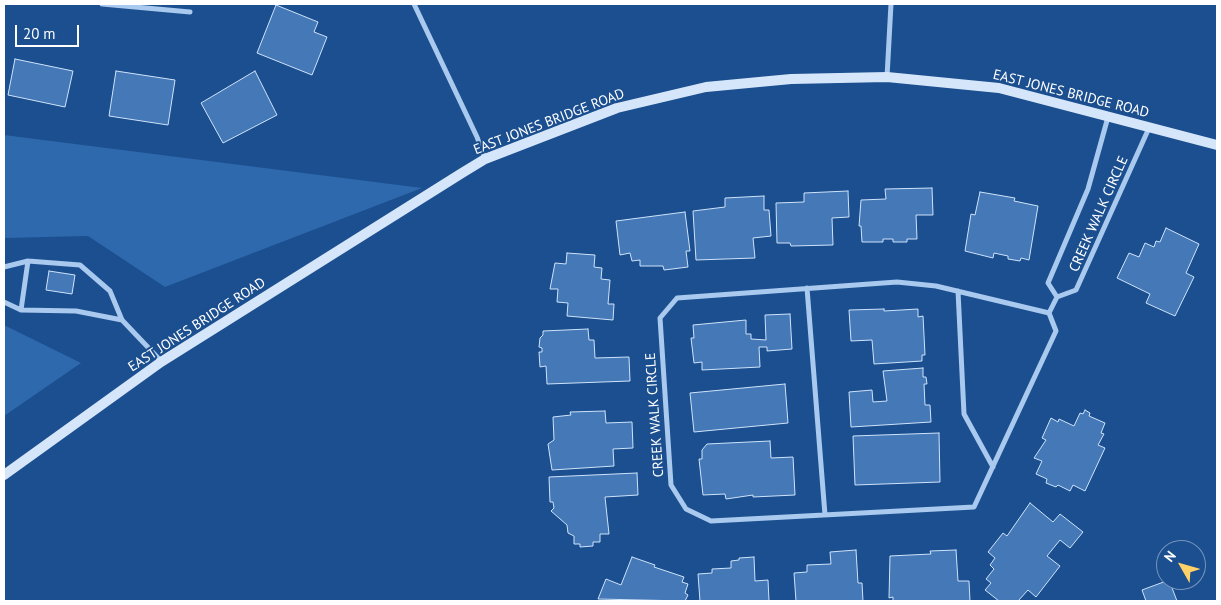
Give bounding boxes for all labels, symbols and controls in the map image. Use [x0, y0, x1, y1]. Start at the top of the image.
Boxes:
scale bar [18, 15, 81, 47]
text: 20 m [23, 24, 56, 43]
street label: EAST JONES BRIDGE ROAD [991, 66, 1151, 122]
street label: EAST JONES BRIDGE ROAD [471, 85, 627, 159]
street label: CREEK WALK CIRCLE [1066, 153, 1132, 275]
street label: EAST JONES BRIDGE ROAD [125, 274, 269, 376]
street label: CREEK WALK CIRCLE [642, 352, 668, 478]
north arrow [1156, 540, 1206, 590]
text: N [1160, 547, 1180, 566]

